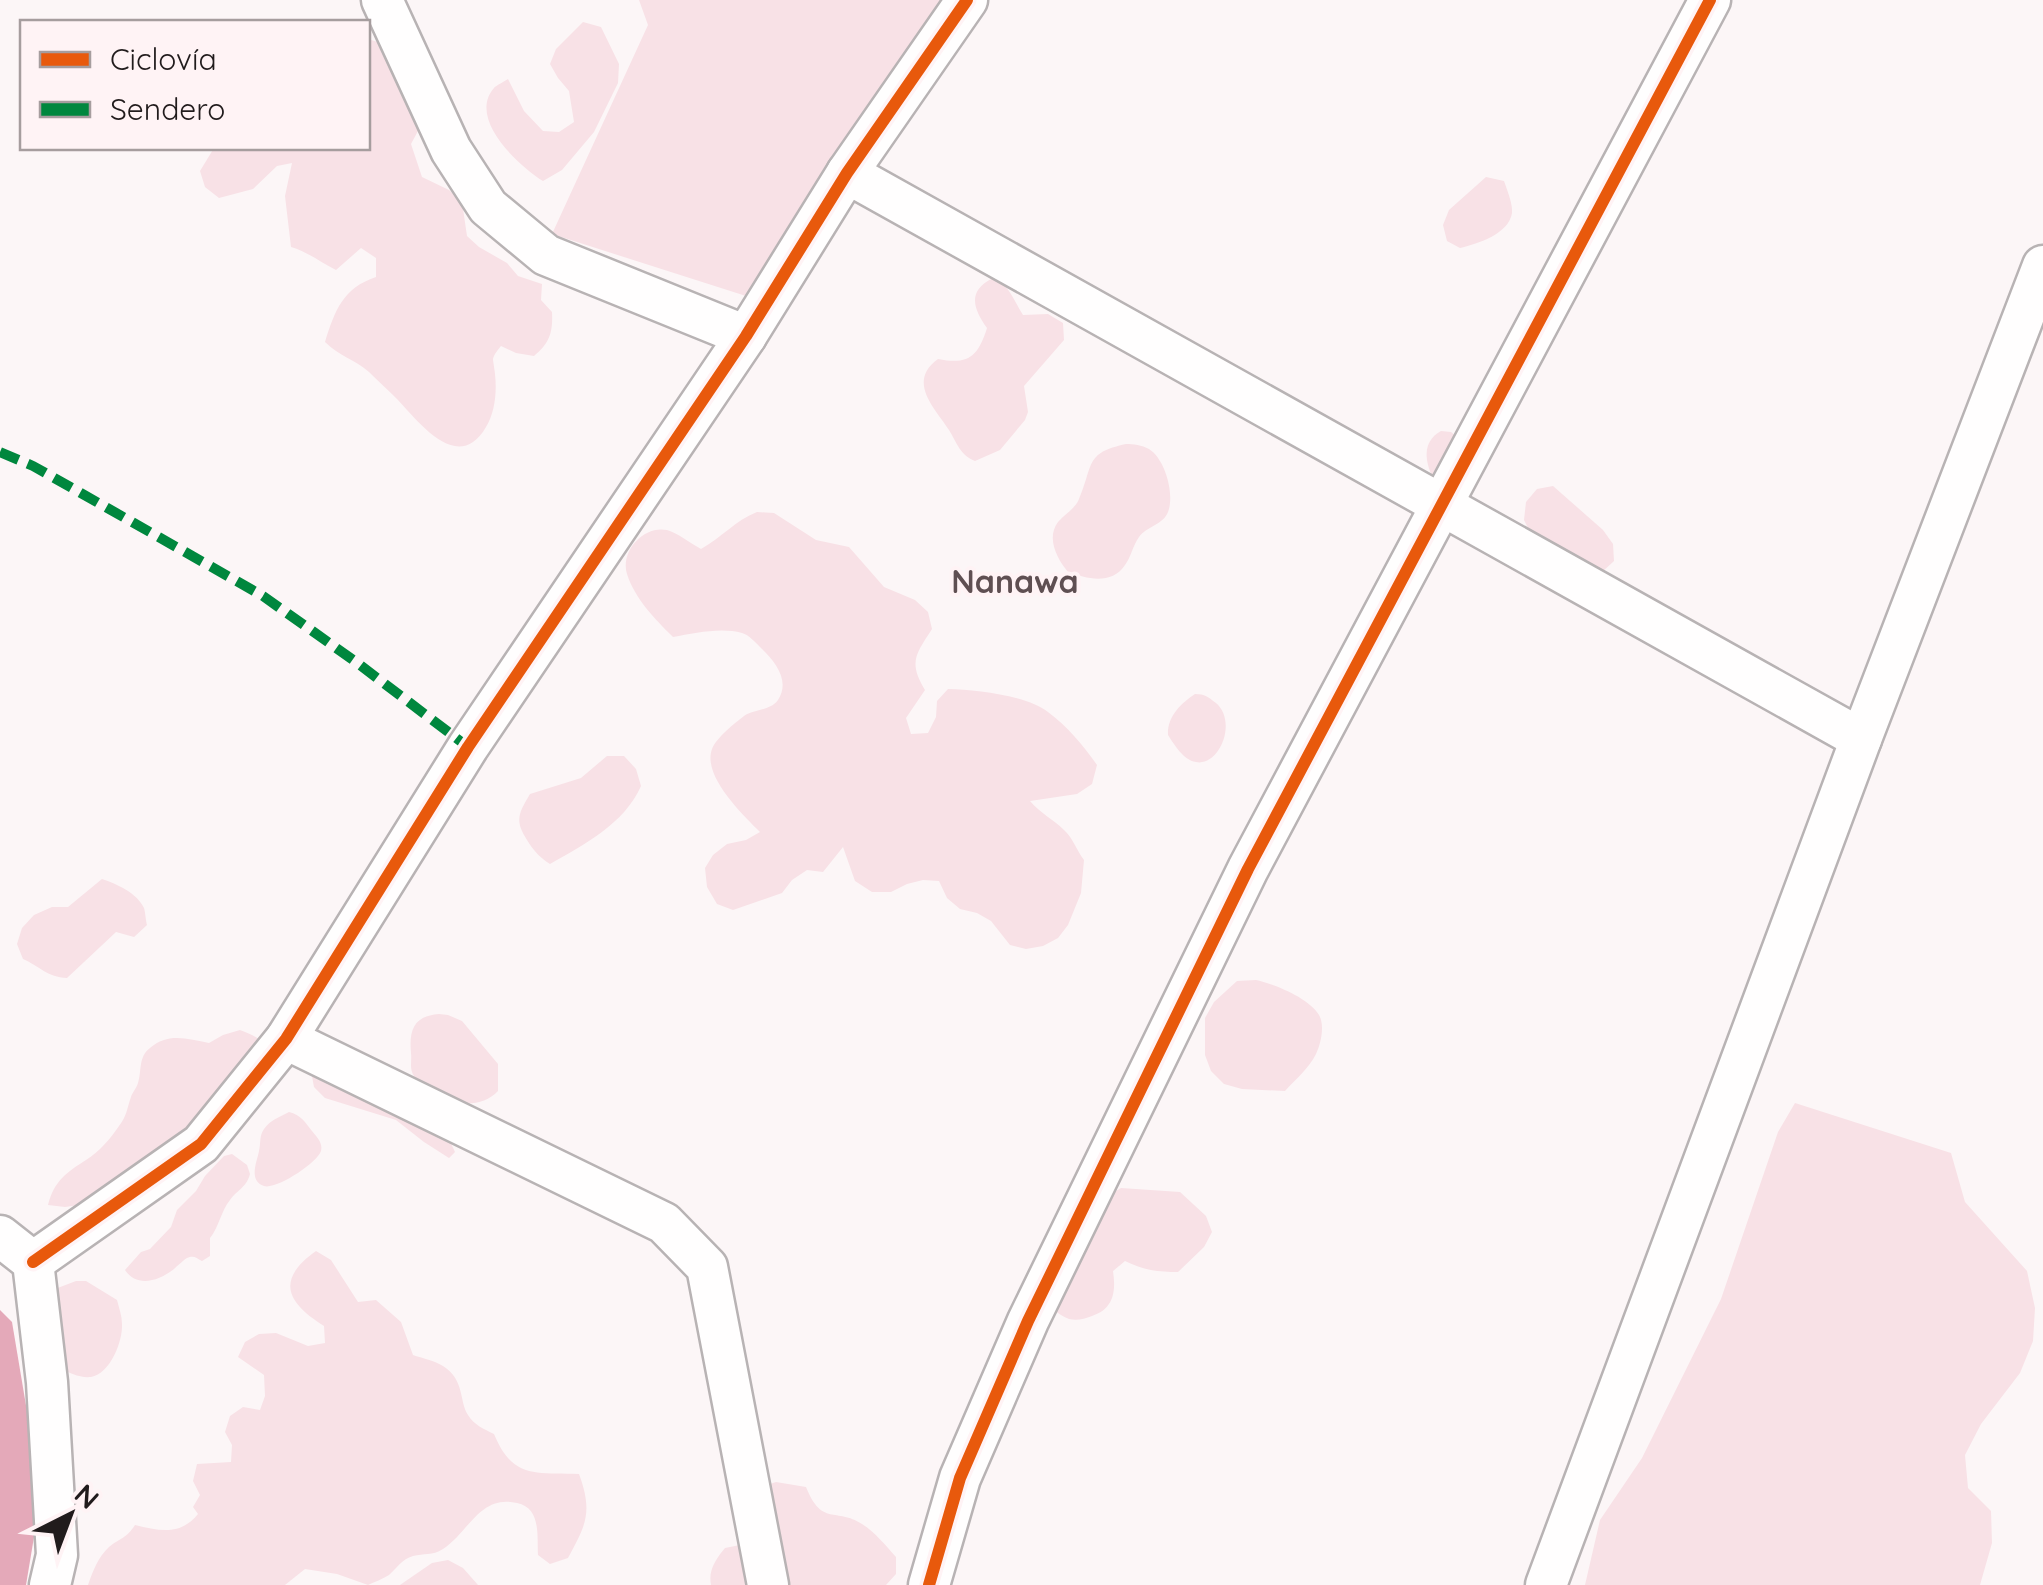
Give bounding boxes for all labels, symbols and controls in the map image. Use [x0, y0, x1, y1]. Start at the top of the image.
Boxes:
legend [20, 20, 370, 150]
text: Ciclovía [110, 40, 217, 78]
text: Sendero [110, 90, 225, 128]
district label: Nanawa [951, 561, 1079, 601]
north arrow [20, 1465, 120, 1565]
text: N [68, 1476, 106, 1516]

